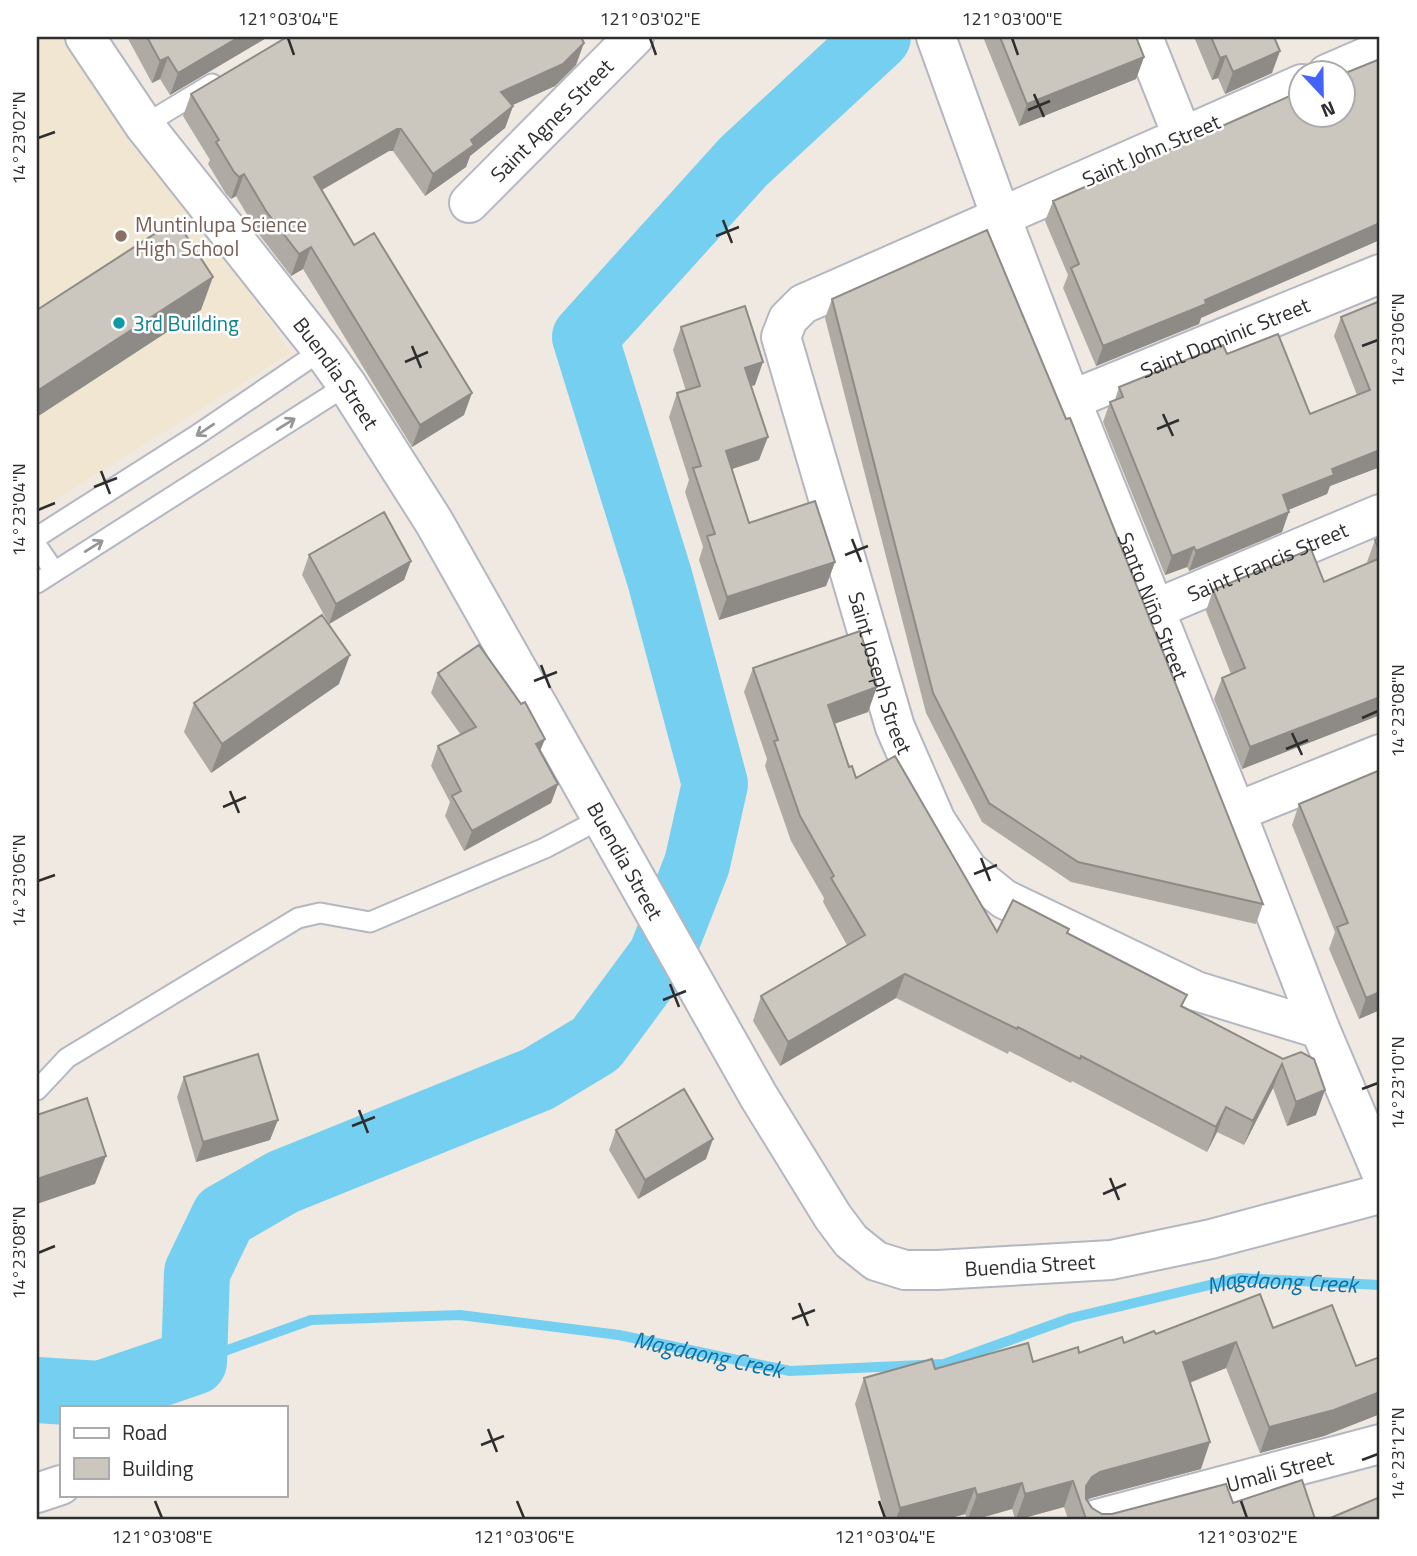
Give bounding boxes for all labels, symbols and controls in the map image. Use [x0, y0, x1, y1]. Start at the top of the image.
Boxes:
text: 121°03'04"E [237, 5, 339, 32]
text: 121°03'02"E [599, 5, 701, 32]
text: 121°03'00"E [961, 5, 1063, 32]
street label: Saint Agnes Street [483, 50, 621, 189]
north arrow [1288, 60, 1358, 130]
text: 14°23'02"N [5, 91, 32, 185]
text: N [1317, 94, 1340, 126]
street label: Saint John Street [1077, 105, 1226, 195]
place label: Muntinlupa Science High School [135, 208, 307, 264]
marker: Muntinlupa Science High School [113, 228, 129, 244]
street label: Saint Dominic Street [1135, 288, 1315, 386]
text: 14°23'06"N [1384, 293, 1411, 387]
place label: 3rd Building [133, 307, 239, 339]
street label: Buendia Street [286, 310, 387, 436]
marker: 3rd Building [111, 315, 127, 331]
one-way arrow [276, 417, 296, 431]
one-way arrow [196, 422, 215, 437]
text: 14°23'04"N [5, 463, 32, 557]
street label: Saint Francis Street [1182, 513, 1353, 610]
street label: Santo Niño Street [1110, 527, 1198, 685]
one-way arrow [84, 539, 104, 553]
street label: Saint Joseph Street [840, 588, 921, 760]
text: 14°23'08"N [1384, 664, 1411, 758]
street label: Buendia Street [579, 796, 672, 926]
text: 14°23'06"N [5, 834, 32, 928]
text: 14°23'10"N [1384, 1036, 1411, 1130]
text: 14°23'08"N [5, 1206, 32, 1300]
street label: Buendia Street [964, 1245, 1097, 1284]
water label: Magdaong Creek [1203, 1260, 1361, 1303]
water label: Magdaong Creek [630, 1321, 789, 1387]
legend [60, 1406, 287, 1496]
text: 14°23'12"N [1384, 1407, 1411, 1501]
text: Road [122, 1416, 167, 1448]
street label: Umali Street [1222, 1441, 1338, 1500]
text: Building [122, 1452, 194, 1484]
text: 121°03'08"E [111, 1523, 213, 1550]
text: 121°03'06"E [473, 1523, 575, 1550]
text: 121°03'04"E [834, 1523, 936, 1550]
text: 121°03'02"E [1196, 1523, 1298, 1550]

